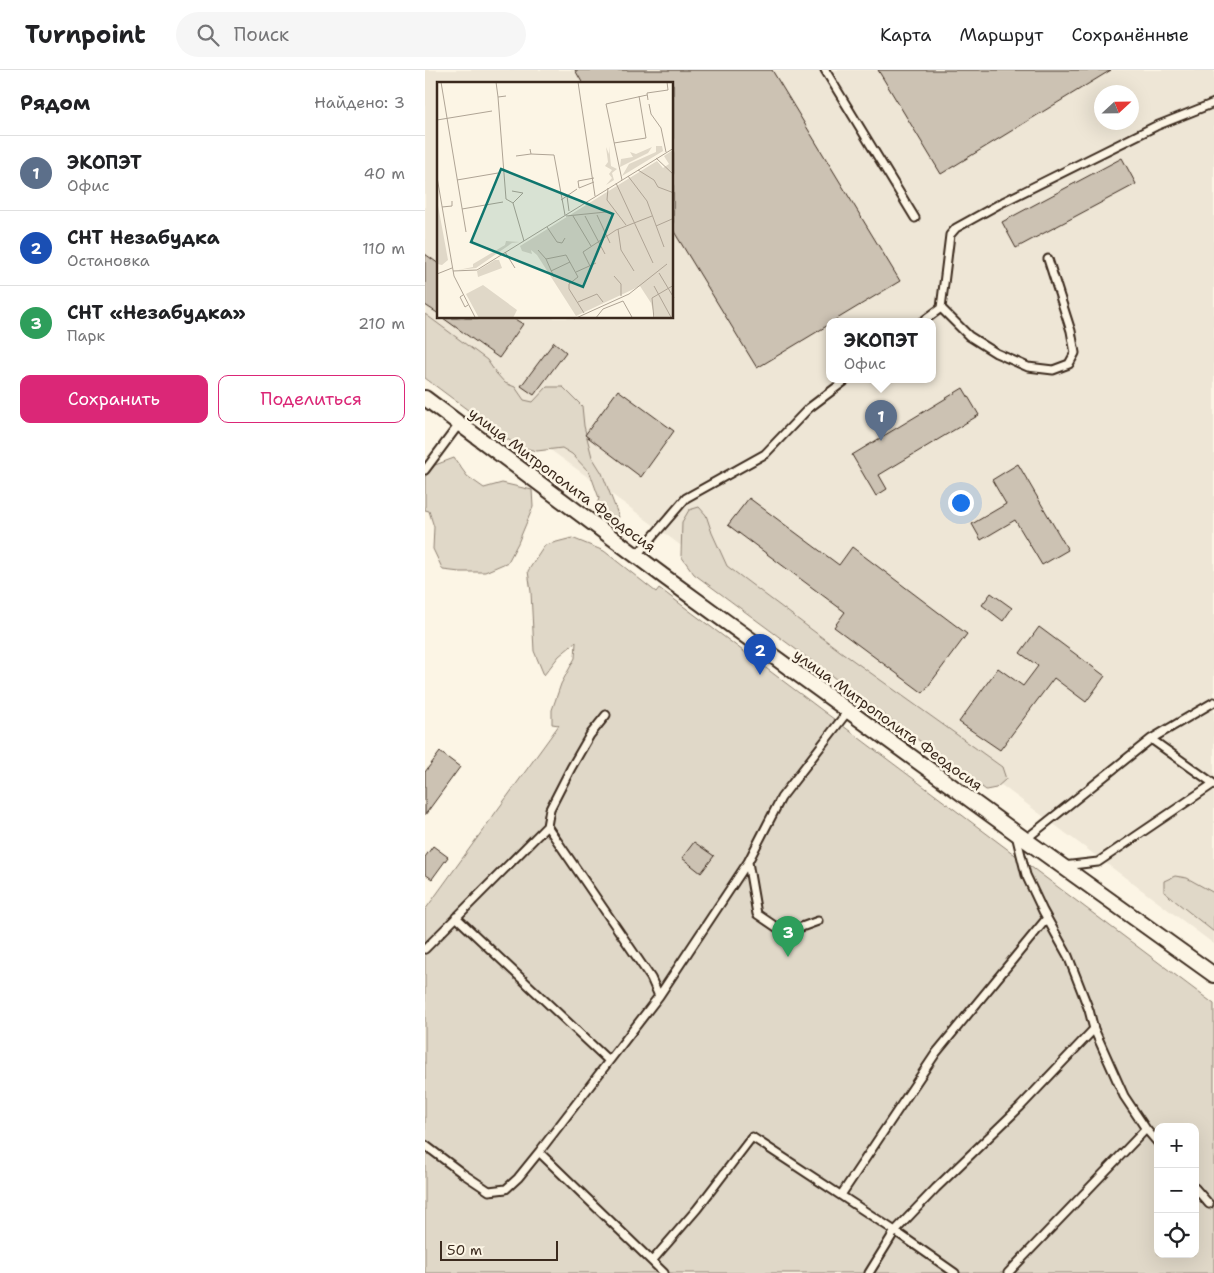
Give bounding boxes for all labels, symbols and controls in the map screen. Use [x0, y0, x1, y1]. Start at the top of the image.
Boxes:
search box [176, 12, 526, 57]
text: Turnpoint [25, 19, 146, 51]
icon: search [194, 21, 222, 49]
text: Поиск [234, 22, 289, 47]
text: Карта [880, 23, 931, 47]
text: Маршрут [959, 23, 1043, 47]
text: Сохранённые [1071, 23, 1189, 47]
inset map [437, 82, 674, 319]
north arrow [1094, 85, 1139, 130]
text: Рядом [20, 89, 90, 117]
text: Найдено: 3 [314, 92, 405, 113]
text: ЭКОПЭТ [67, 150, 142, 175]
text: 1 [32, 163, 40, 184]
text: 40 m [363, 163, 405, 184]
text: Офис [67, 175, 109, 196]
text: СНТ Незабудка [67, 225, 220, 250]
text: 2 [30, 238, 42, 259]
text: 110 m [362, 238, 405, 259]
text: Остановка [67, 250, 150, 271]
text: СНТ «Незабудка» [67, 300, 246, 325]
text: 3 [30, 313, 42, 334]
text: 210 m [358, 313, 405, 334]
popup [826, 318, 936, 383]
text: Парк [67, 325, 105, 346]
text: ЭКОПЭТ [844, 328, 918, 353]
text: Офис [844, 353, 886, 374]
button: Сохранить [20, 375, 208, 423]
button: Поделиться [218, 375, 405, 423]
pin: 1 [865, 400, 897, 441]
street label: улица Митрополита Феодосия [464, 403, 660, 557]
your location [948, 490, 974, 516]
pin: 2 [744, 634, 776, 675]
street label: улица Митрополита Феодосия [789, 645, 987, 795]
pin: 3 [772, 916, 804, 957]
map controls [1154, 1123, 1199, 1258]
button: + [1154, 1123, 1199, 1168]
button: − [1154, 1168, 1199, 1213]
button: locate [1154, 1213, 1199, 1258]
scale bar [440, 1238, 557, 1261]
text: 50 m [447, 1241, 482, 1259]

